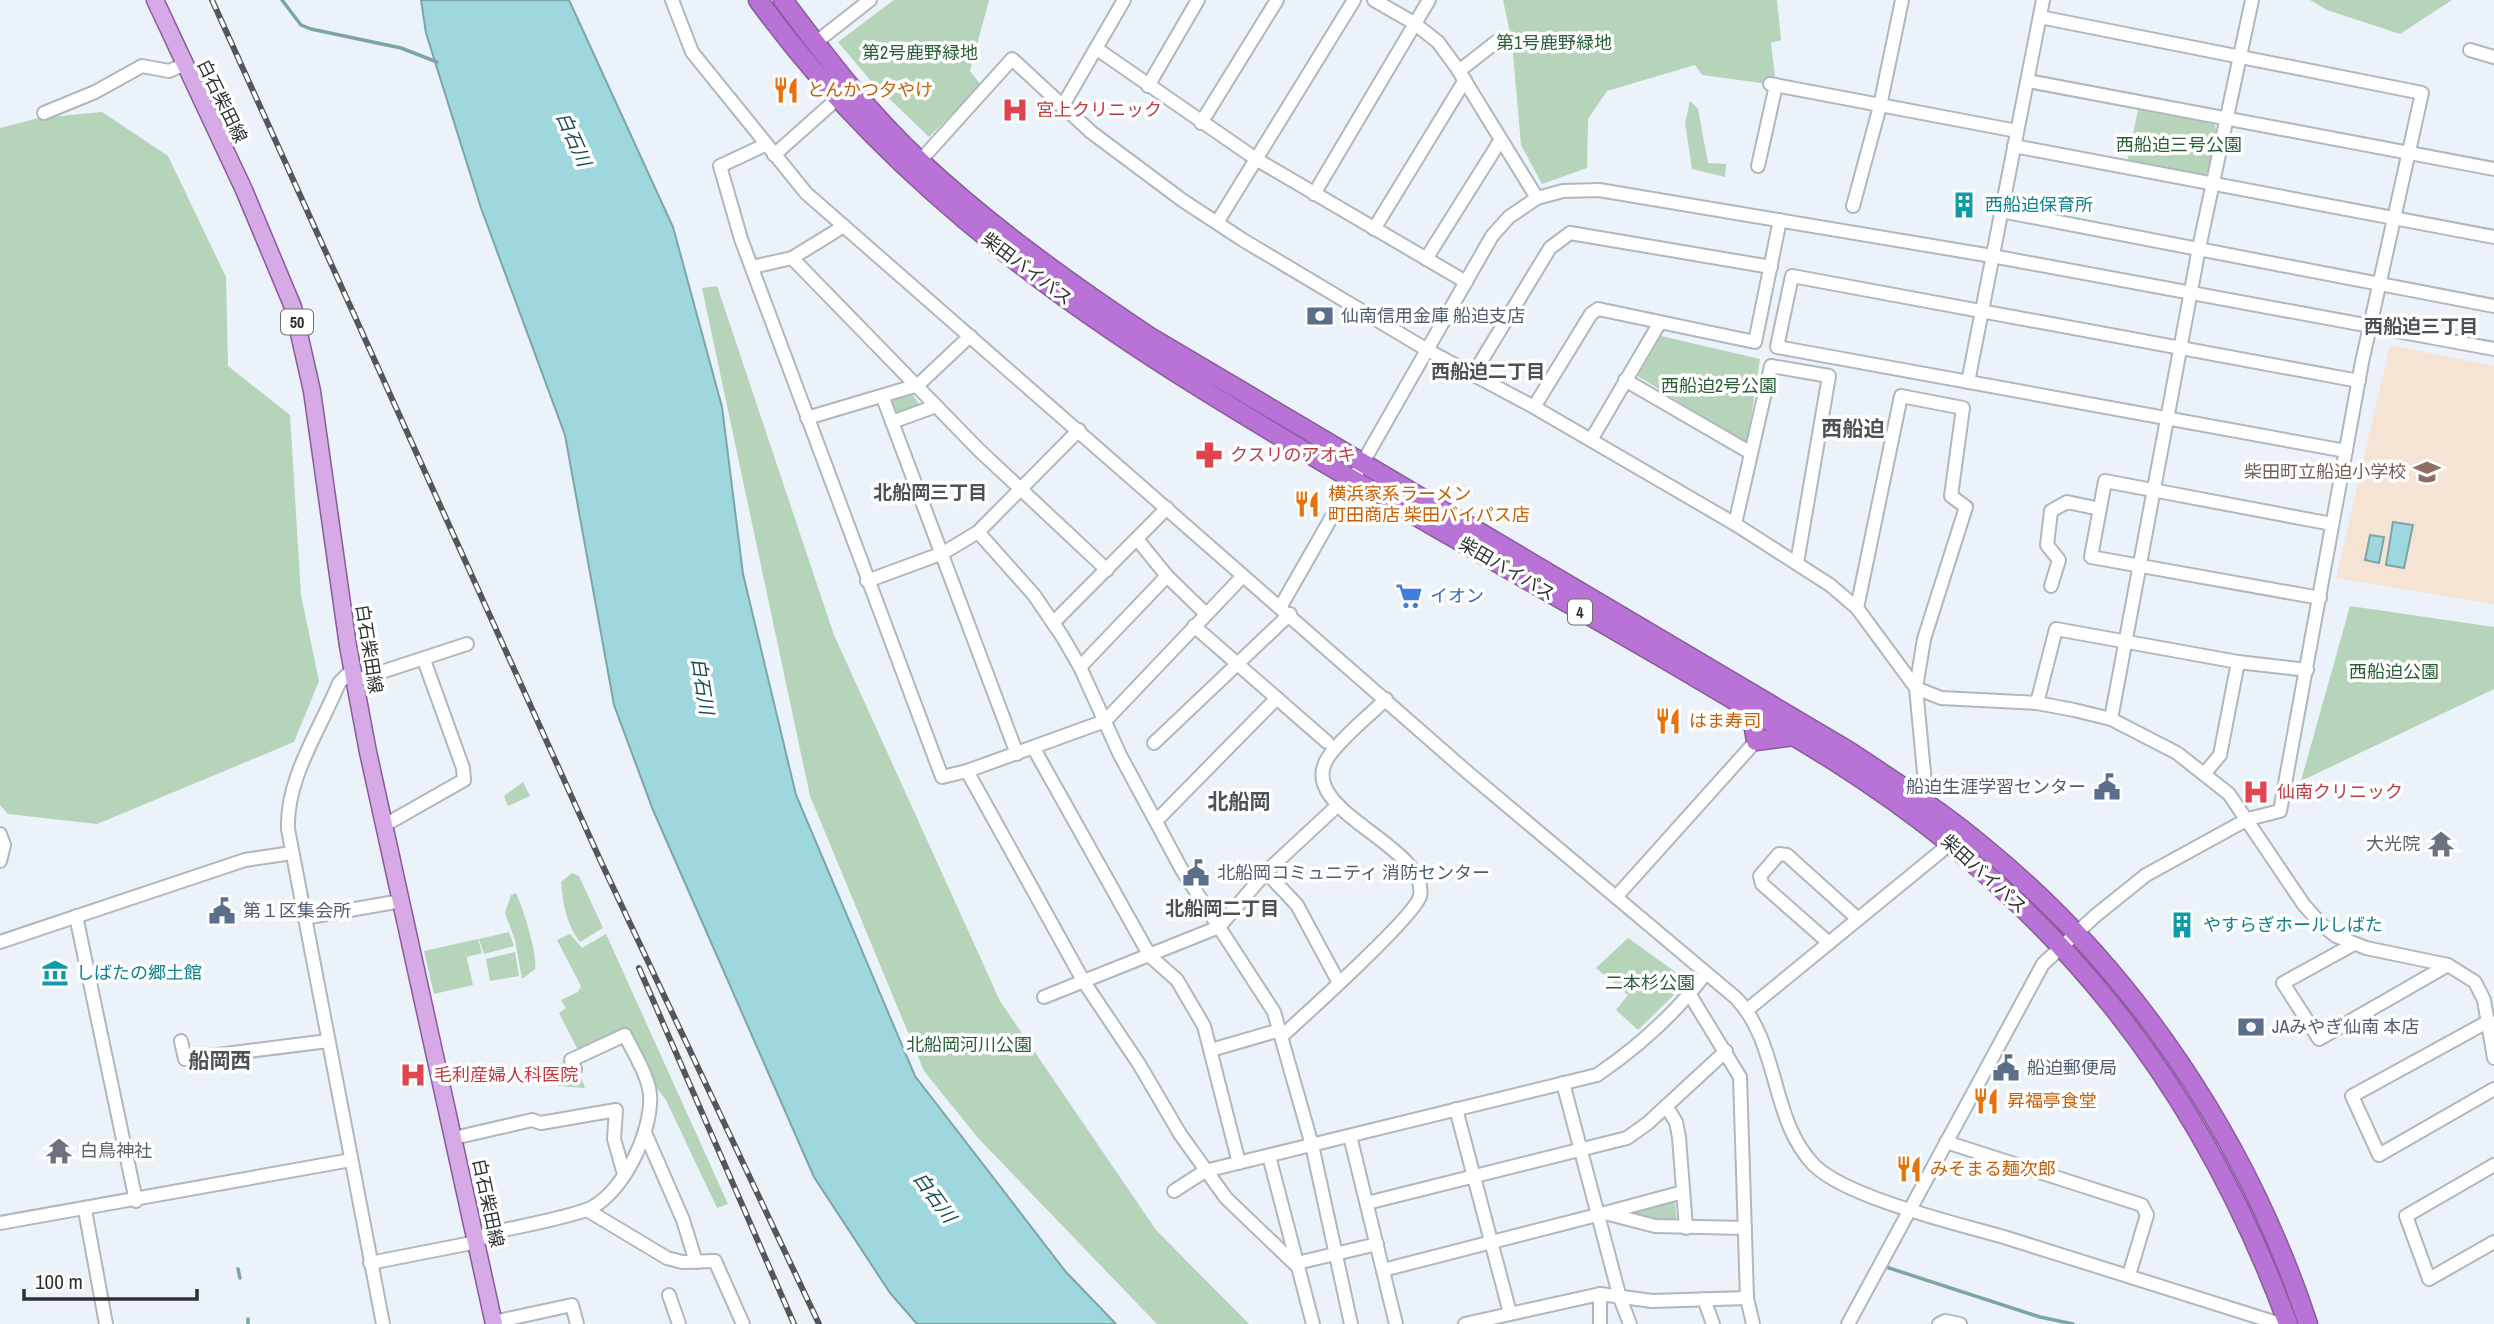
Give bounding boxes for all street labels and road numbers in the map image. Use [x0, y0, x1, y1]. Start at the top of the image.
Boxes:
street label: 白石柴田線 [191, 55, 253, 147]
street label: 柴田バイパス [977, 226, 1078, 311]
road number: 50 [281, 310, 313, 334]
street label: 柴田バイパス [1454, 531, 1560, 606]
road number: 4 [1568, 600, 1592, 624]
street label: 白石柴田線 [350, 603, 389, 695]
street label: 柴田バイパス [1936, 828, 2033, 919]
street label: 白石柴田線 [467, 1156, 510, 1250]

